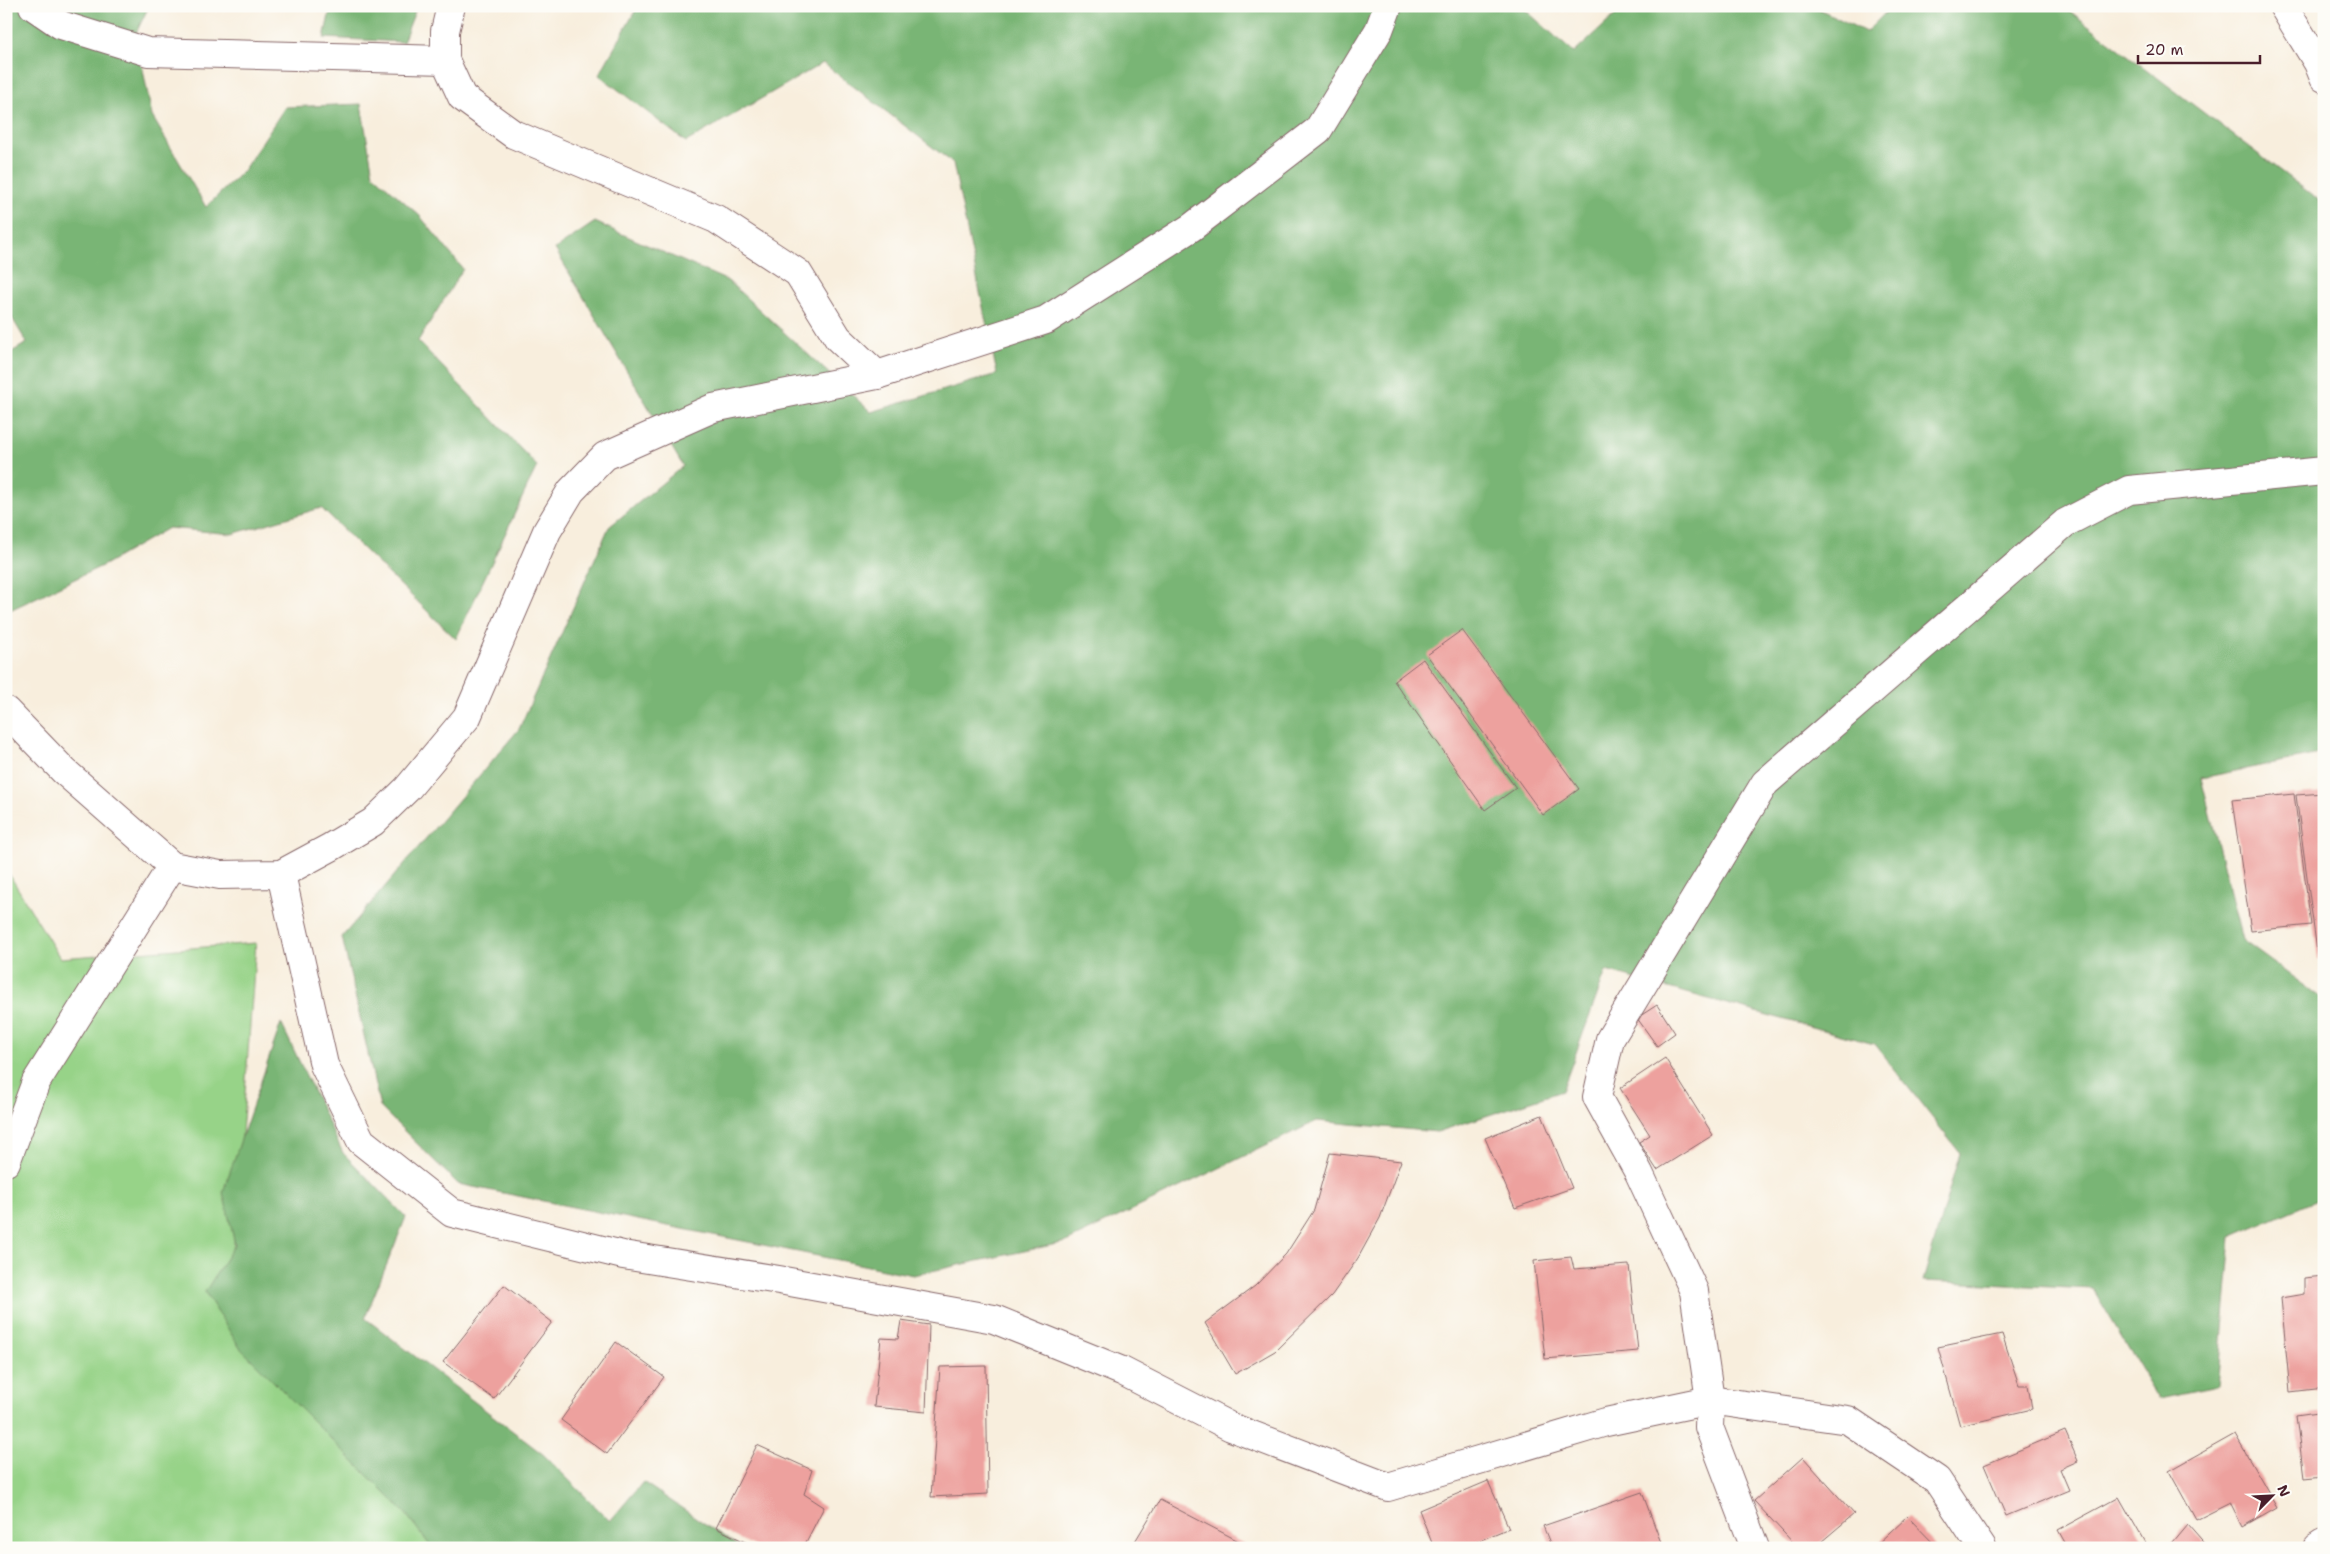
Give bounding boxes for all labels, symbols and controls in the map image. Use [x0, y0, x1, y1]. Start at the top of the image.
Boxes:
scale bar [2138, 32, 2260, 64]
text: 20 m [2145, 40, 2184, 60]
north arrow [2248, 1472, 2298, 1522]
text: N [2273, 1482, 2294, 1499]

